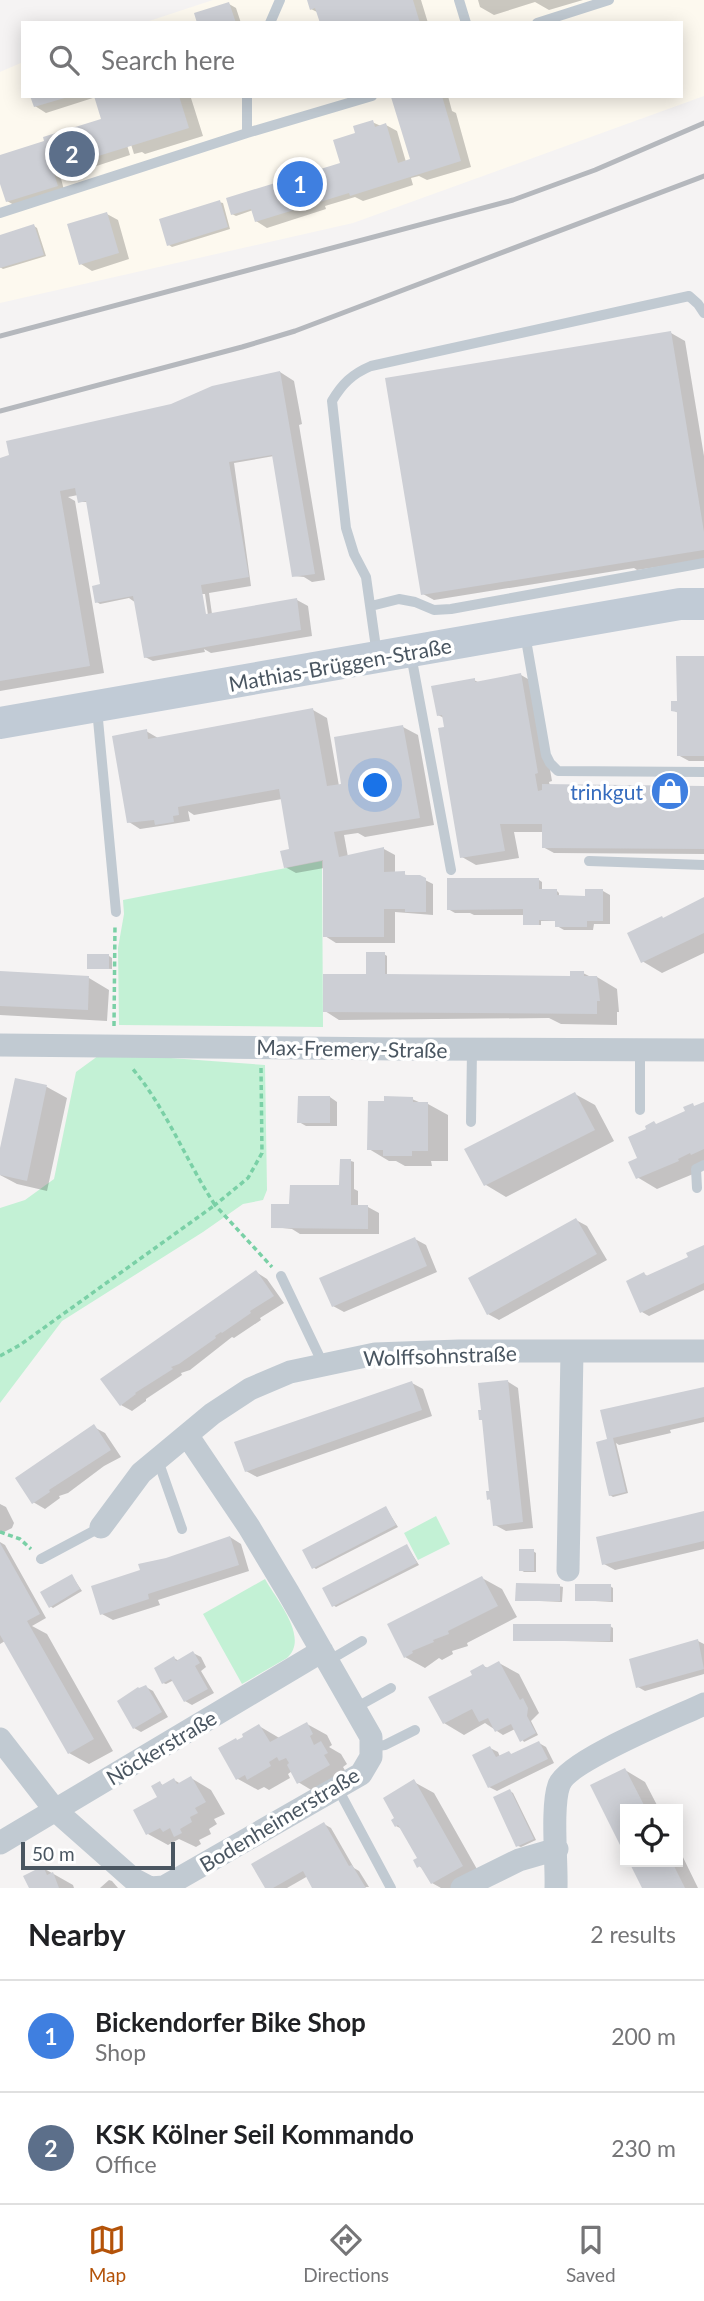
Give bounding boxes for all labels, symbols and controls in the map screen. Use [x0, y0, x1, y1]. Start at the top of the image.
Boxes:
search box [21, 21, 683, 98]
icon: search [45, 41, 83, 79]
text: Search here [101, 44, 235, 76]
pin: 2 [49, 128, 95, 180]
pin: 1 [277, 158, 323, 210]
street label: Mathias-Brüggen-Straße [227, 632, 453, 696]
your location [358, 768, 392, 802]
shop icon: trinkgut [649, 770, 691, 812]
place label: trinkgut [570, 779, 643, 804]
street label: Max-Fremery-Straße [256, 1034, 448, 1062]
street label: Wolffsohnstraße [363, 1340, 517, 1370]
street label: Nöckerstraße [101, 1704, 221, 1790]
street label: Bodenheimerstraße [195, 1762, 363, 1876]
map controls [620, 1804, 683, 1867]
button: locate [620, 1804, 683, 1867]
scale bar [21, 1839, 175, 1871]
text: 50 m [32, 1842, 75, 1865]
text: Nearby [28, 1916, 126, 1952]
text: 2 results [590, 1920, 676, 1948]
text: Bickendorfer Bike Shop [95, 2006, 366, 2038]
text: 1 [44, 2022, 58, 2050]
text: 200 m [611, 2022, 676, 2050]
text: Shop [95, 2038, 146, 2066]
text: KSK Kölner Seil Kommando [95, 2118, 414, 2150]
text: 2 [44, 2134, 58, 2162]
text: 230 m [611, 2134, 676, 2162]
text: Office [95, 2150, 157, 2178]
tab: Map [88, 2221, 126, 2286]
tab: Directions [303, 2221, 389, 2286]
tab: Saved [566, 2221, 616, 2286]

